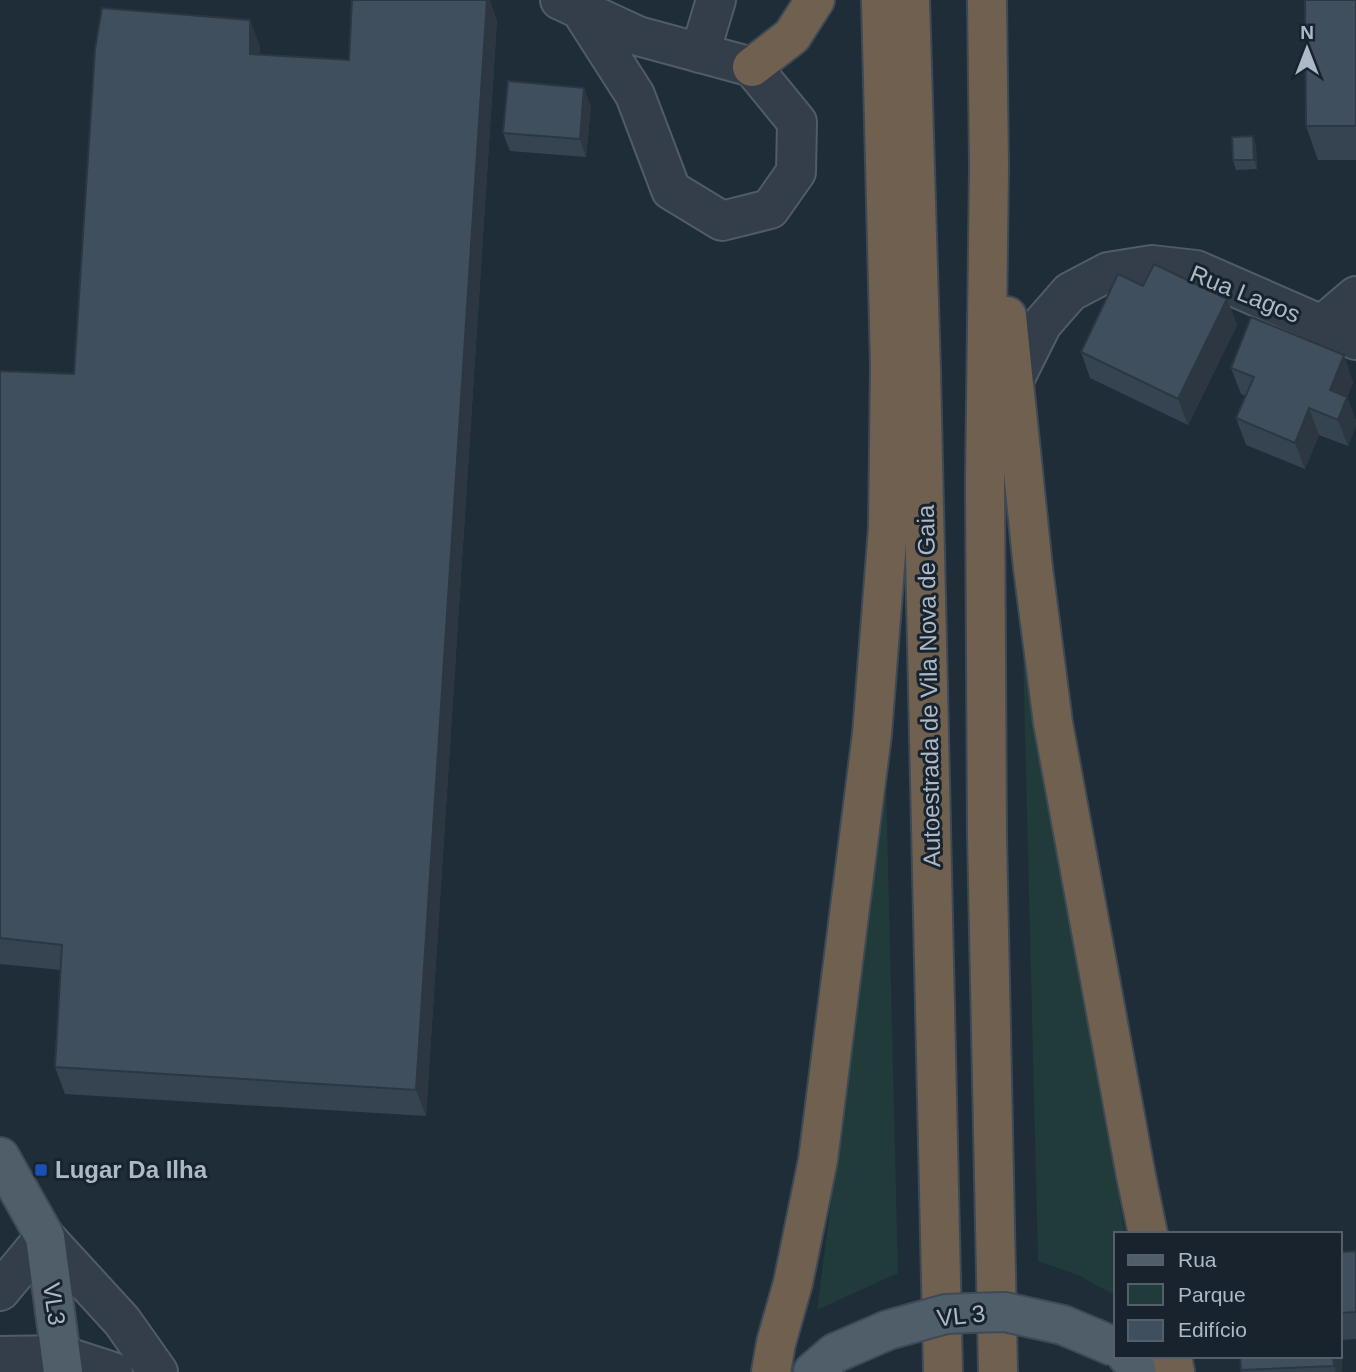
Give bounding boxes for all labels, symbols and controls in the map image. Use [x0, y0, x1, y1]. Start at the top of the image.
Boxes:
north arrow [1272, 14, 1342, 84]
text: N [1300, 22, 1314, 43]
street label: Rua Lagos [1186, 259, 1304, 328]
street label: Autoestrada de Vila Nova de Gaia [912, 504, 945, 867]
place label: Lugar Da Ilha [55, 1156, 208, 1183]
marker: Lugar Da Ilha [33, 1162, 49, 1178]
legend [1114, 1232, 1342, 1358]
text: Rua [1178, 1248, 1217, 1271]
street label: VL3 [38, 1281, 71, 1327]
text: Parque [1178, 1283, 1246, 1306]
street label: VL 3 [935, 1300, 986, 1331]
text: Edifício [1178, 1318, 1247, 1341]

